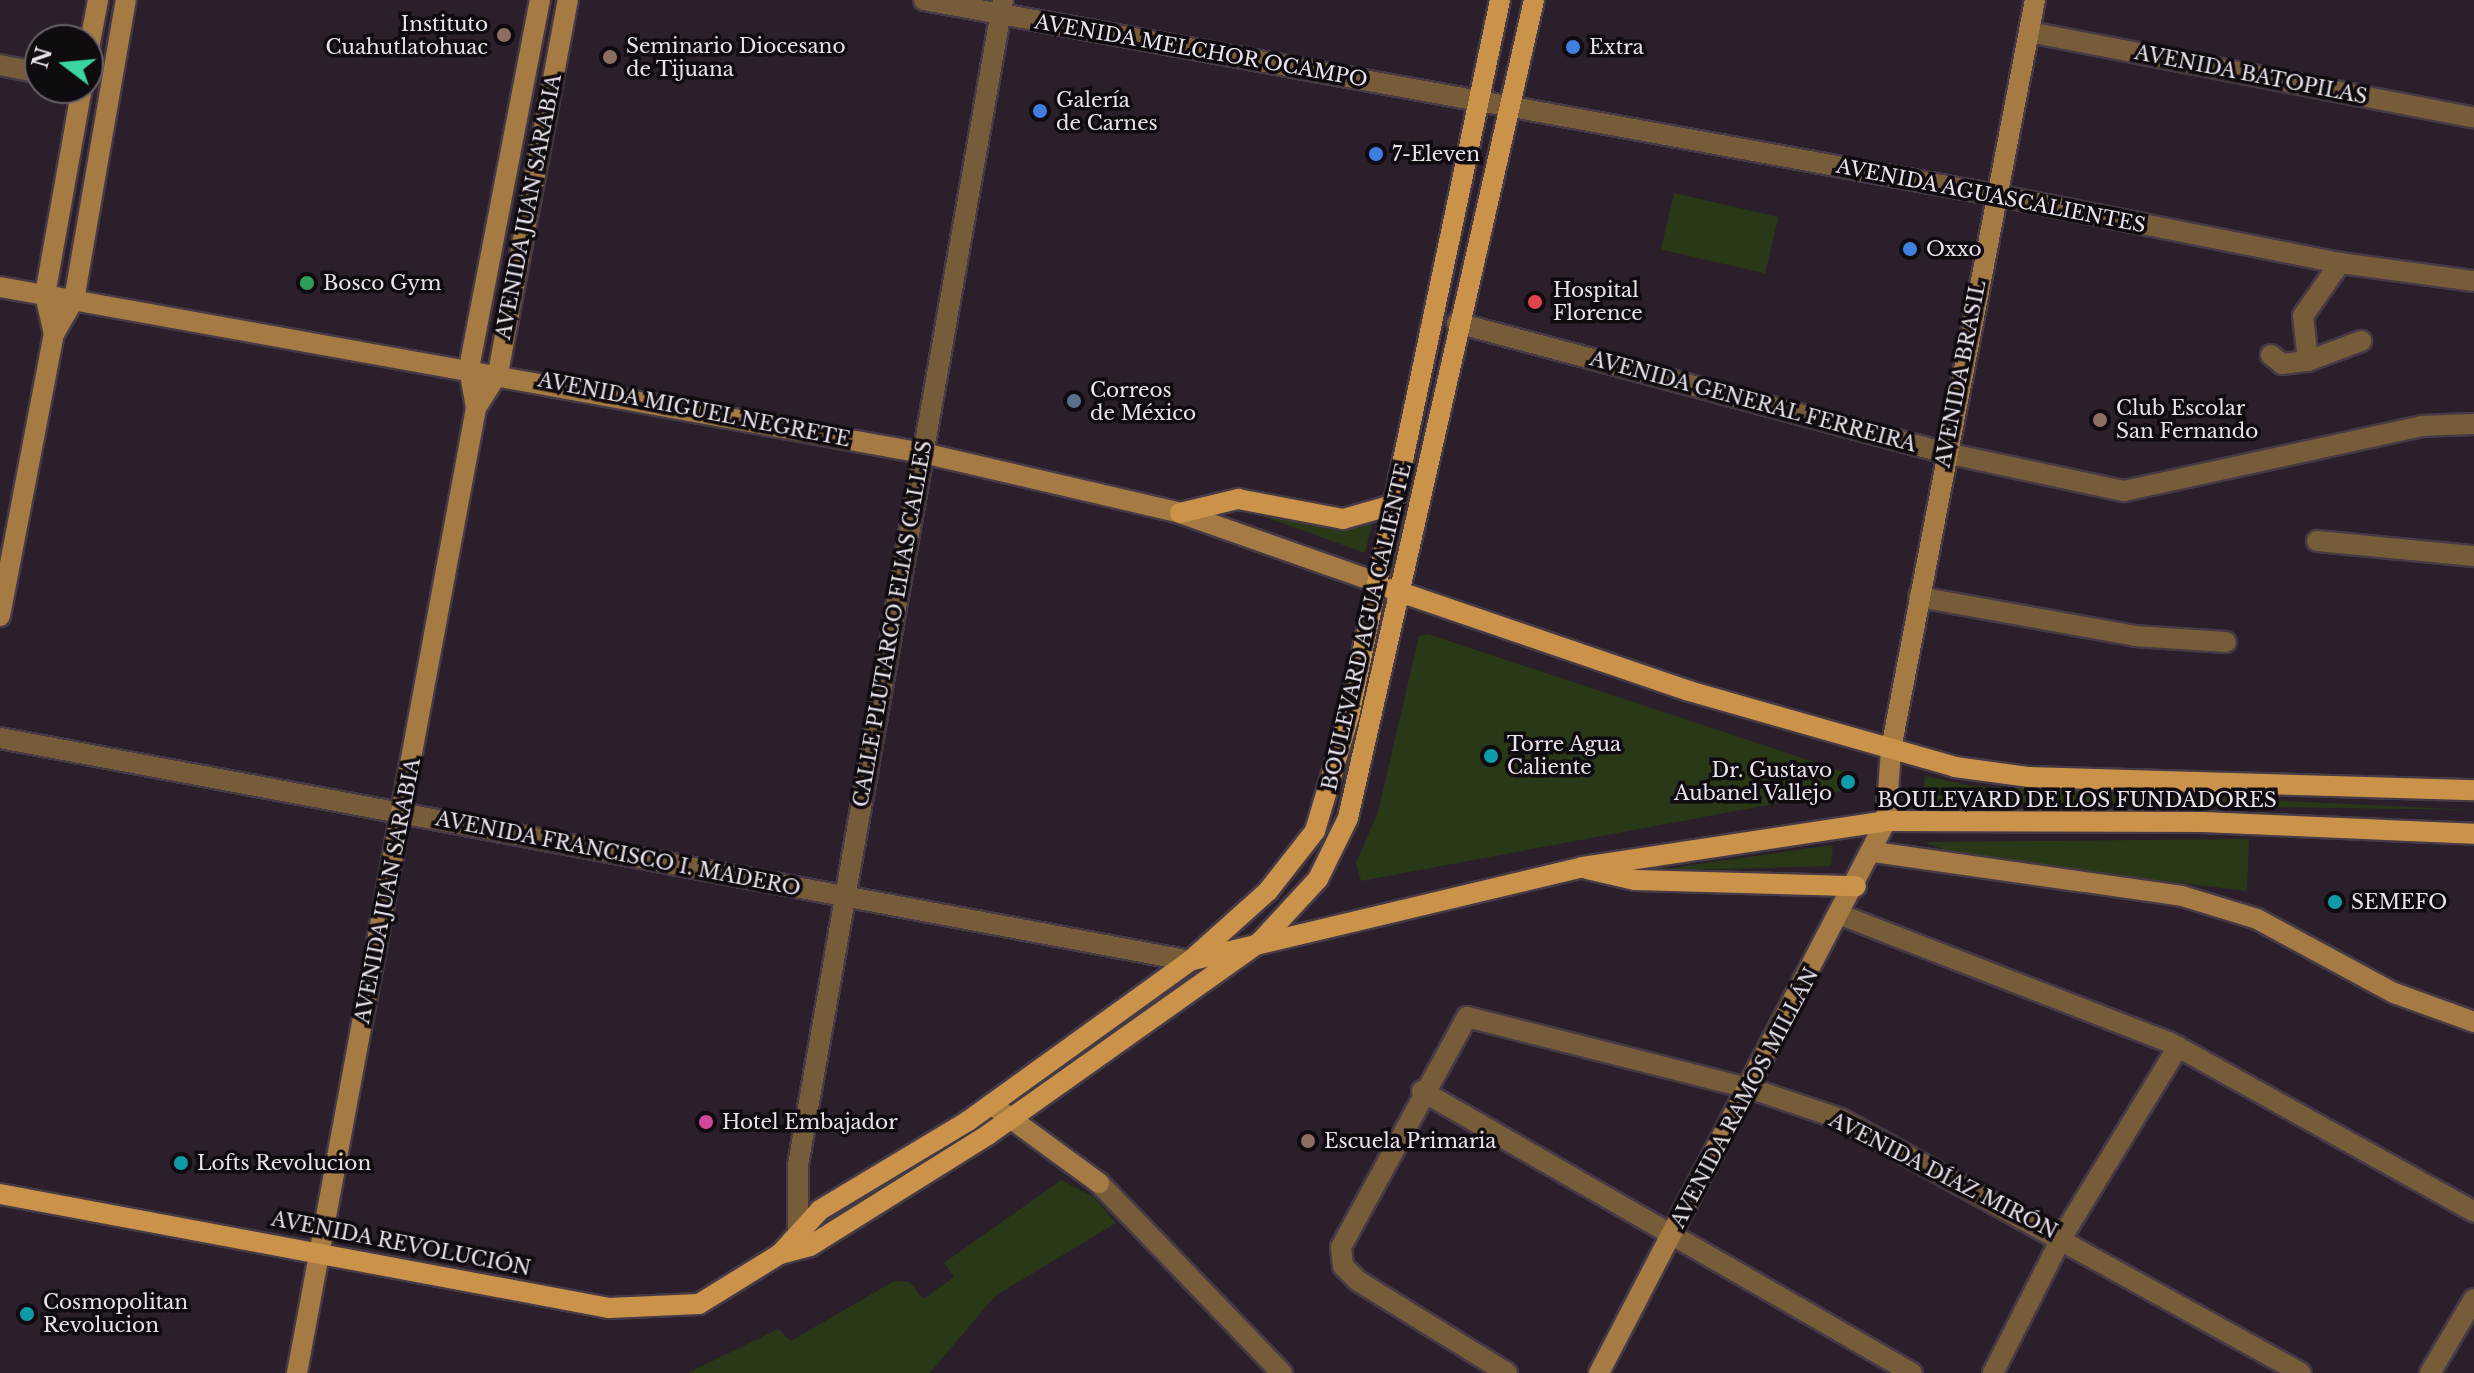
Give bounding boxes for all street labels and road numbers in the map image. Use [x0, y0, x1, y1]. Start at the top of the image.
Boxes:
street label: AVENIDA MELCHOR OCAMPO [1032, 10, 1370, 92]
street label: AVENIDA BATOPILAS [2132, 41, 2370, 109]
street label: AVENIDA JUAN SARABIA [491, 72, 567, 342]
street label: AVENIDA AGUASCALIENTES [1833, 154, 2149, 238]
street label: AVENIDA BRASIL [1931, 278, 1991, 470]
street label: AVENIDA GENERAL FERREIRA [1587, 347, 1919, 457]
street label: AVENIDA MIGUEL NEGRETE [535, 368, 853, 452]
street label: CALLE PLUTARCO ELIAS CALLES [849, 439, 937, 809]
street label: BOULEVARD AGUA CALIENTE [1317, 460, 1417, 794]
street label: AVENIDA JUAN SARABIA [350, 756, 426, 1026]
street label: BOULEVARD DE LOS FUNDADORES [1877, 788, 2277, 812]
street label: AVENIDA FRANCISCO I. MADERO [433, 807, 803, 901]
street label: AVENIDA RAMOS MILLÁN [1666, 964, 1824, 1232]
street label: AVENIDA DÍAZ MIRÓN [1825, 1108, 2061, 1244]
street label: AVENIDA REVOLUCIÓN [269, 1207, 533, 1281]

